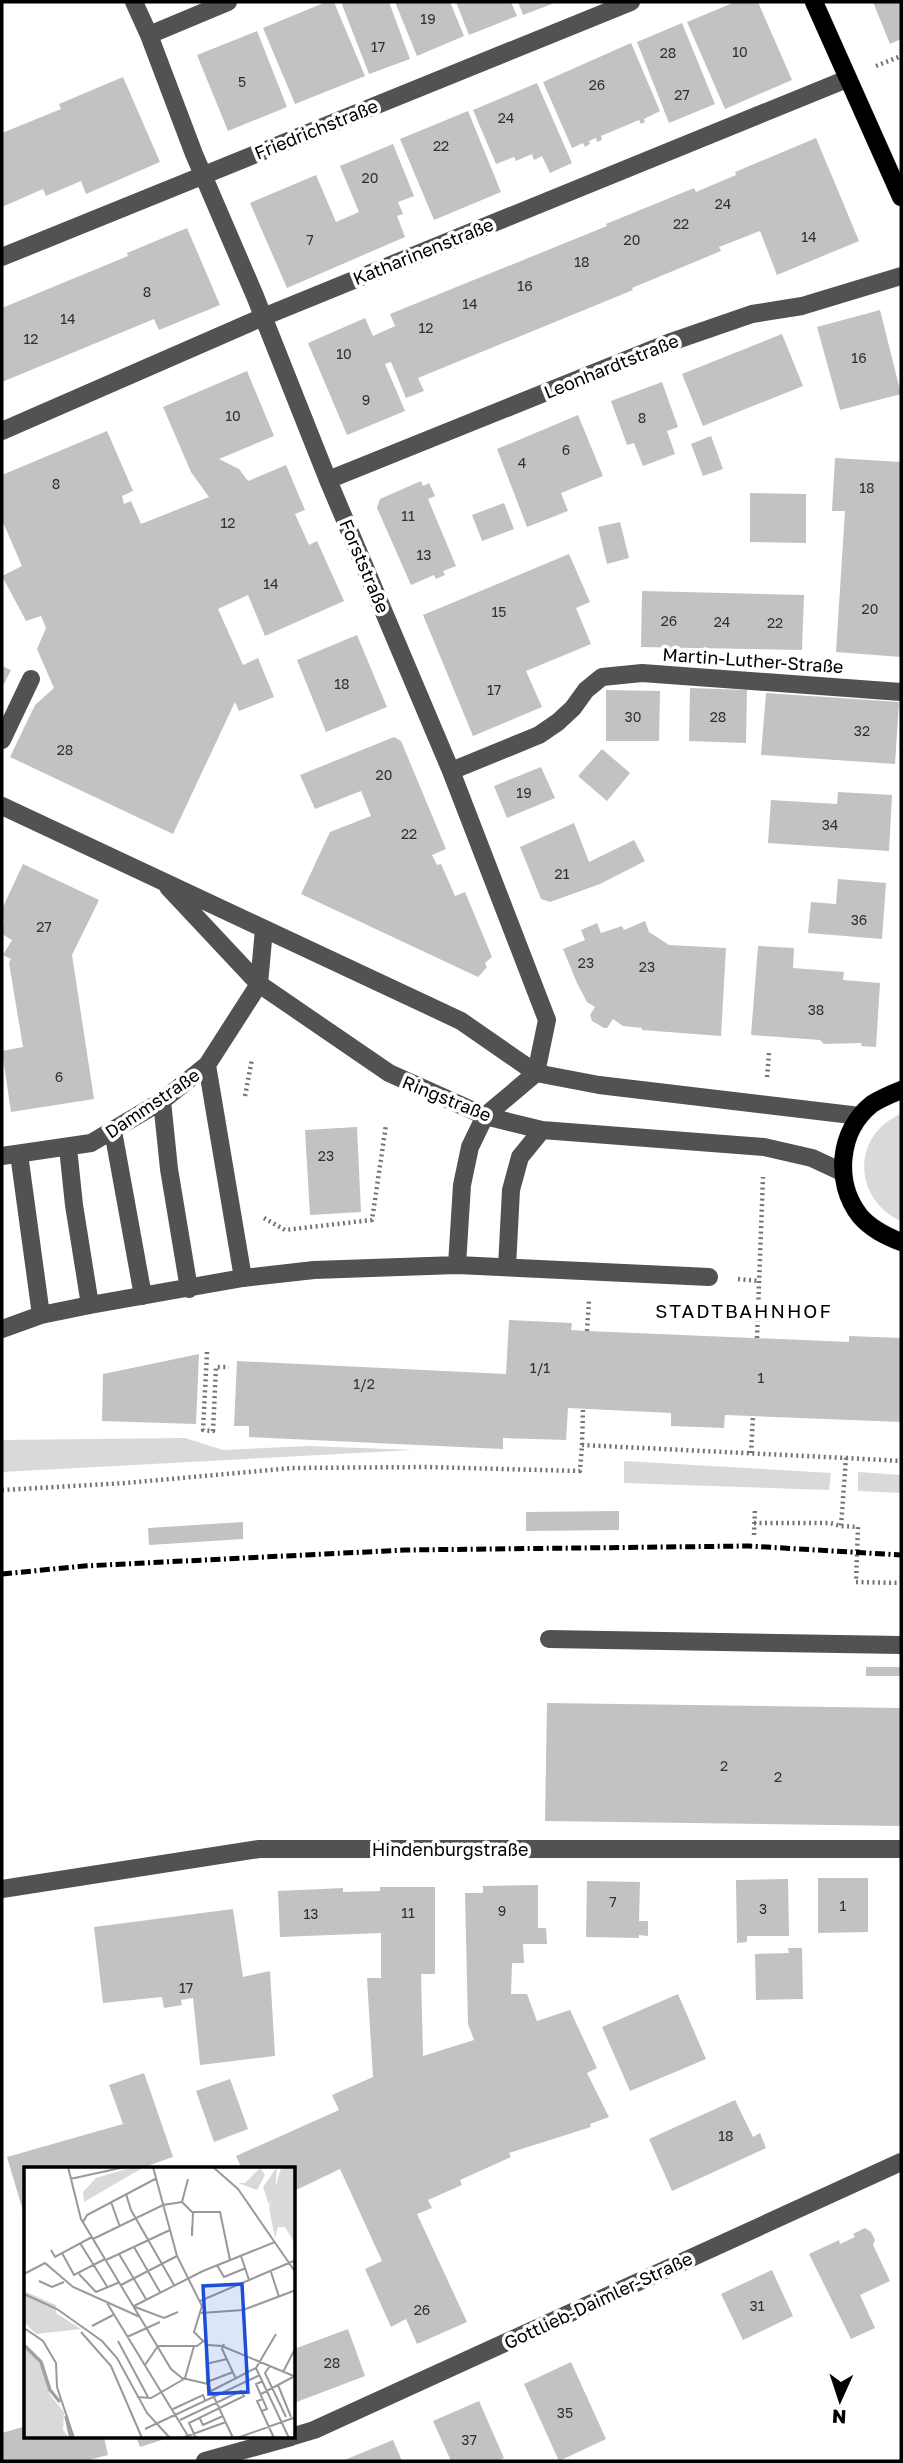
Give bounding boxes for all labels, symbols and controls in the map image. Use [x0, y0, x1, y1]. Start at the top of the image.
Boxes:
house number: 19 [420, 10, 436, 27]
house number: 17 [371, 38, 385, 55]
house number: 10 [732, 43, 748, 60]
house number: 28 [660, 44, 676, 61]
house number: 5 [238, 73, 246, 90]
house number: 26 [589, 76, 605, 93]
house number: 27 [674, 86, 690, 103]
street label: Friedrichstraße [251, 94, 381, 164]
house number: 24 [498, 109, 514, 126]
house number: 22 [433, 137, 449, 154]
house number: 20 [362, 169, 378, 186]
house number: 24 [715, 195, 731, 212]
street label: Katharinenstraße [349, 213, 497, 289]
house number: 22 [673, 215, 689, 232]
house number: 14 [801, 228, 817, 245]
house number: 7 [306, 231, 314, 248]
house number: 20 [624, 231, 640, 248]
house number: 18 [574, 253, 590, 270]
house number: 16 [517, 277, 533, 294]
house number: 8 [143, 283, 151, 300]
house number: 14 [462, 295, 478, 312]
house number: 14 [60, 310, 76, 327]
house number: 12 [419, 319, 433, 336]
street label: Leonhardtstraße [540, 329, 682, 403]
house number: 12 [24, 330, 38, 347]
house number: 10 [336, 345, 352, 362]
house number: 16 [851, 349, 867, 366]
house number: 9 [362, 391, 370, 408]
house number: 10 [225, 407, 241, 424]
house number: 8 [638, 409, 646, 426]
house number: 6 [562, 441, 570, 458]
house number: 4 [518, 454, 526, 471]
house number: 8 [52, 475, 60, 492]
house number: 18 [859, 479, 875, 496]
house number: 11 [401, 507, 415, 524]
house number: 12 [221, 514, 235, 531]
street label: Forststraße [335, 516, 395, 616]
house number: 13 [417, 546, 431, 563]
house number: 14 [263, 575, 279, 592]
house number: 20 [862, 600, 878, 617]
house number: 15 [492, 603, 506, 620]
house number: 26 [661, 612, 677, 629]
house number: 24 [714, 613, 730, 630]
house number: 22 [767, 614, 783, 631]
street label: Martin-Luther-Straße [662, 643, 844, 677]
house number: 18 [334, 675, 350, 692]
house number: 17 [487, 681, 501, 698]
house number: 30 [625, 708, 641, 725]
house number: 28 [710, 708, 726, 725]
house number: 32 [854, 722, 870, 739]
house number: 28 [57, 741, 73, 758]
house number: 20 [376, 766, 392, 783]
house number: 19 [516, 784, 532, 801]
house number: 34 [822, 816, 838, 833]
house number: 22 [401, 825, 417, 842]
house number: 21 [555, 865, 570, 882]
house number: 36 [851, 911, 867, 928]
house number: 27 [36, 918, 52, 935]
house number: 23 [578, 954, 594, 971]
house number: 23 [639, 958, 655, 975]
house number: 38 [808, 1001, 824, 1018]
street label: Dammstraße [101, 1063, 203, 1143]
house number: 6 [55, 1068, 63, 1085]
street label: Ringstraße [399, 1070, 495, 1126]
house number: 23 [318, 1147, 334, 1164]
district label: STADTBAHNHOF [655, 1299, 833, 1322]
house number: 1/1 [530, 1359, 550, 1376]
house number: 1 [758, 1369, 765, 1386]
house number: 1/2 [353, 1375, 375, 1392]
house number: 2 [720, 1757, 728, 1774]
house number: 2 [774, 1768, 782, 1785]
street label: Hindenburgstraße [372, 1838, 528, 1860]
house number: 7 [609, 1893, 617, 1910]
house number: 1 [840, 1897, 847, 1914]
house number: 3 [759, 1900, 767, 1917]
house number: 9 [498, 1902, 506, 1919]
house number: 11 [401, 1904, 415, 1921]
house number: 13 [304, 1905, 318, 1922]
house number: 17 [179, 1979, 193, 1996]
house number: 18 [718, 2127, 734, 2144]
inset map [24, 2167, 296, 2438]
street label: Gottlieb-Daimler-Straße [500, 2247, 696, 2353]
house number: 31 [750, 2297, 765, 2314]
house number: 26 [414, 2301, 430, 2318]
house number: 28 [324, 2354, 340, 2371]
north arrow [805, 2365, 875, 2435]
house number: 35 [557, 2404, 573, 2421]
text: N [831, 2406, 847, 2429]
house number: 37 [461, 2431, 477, 2448]

